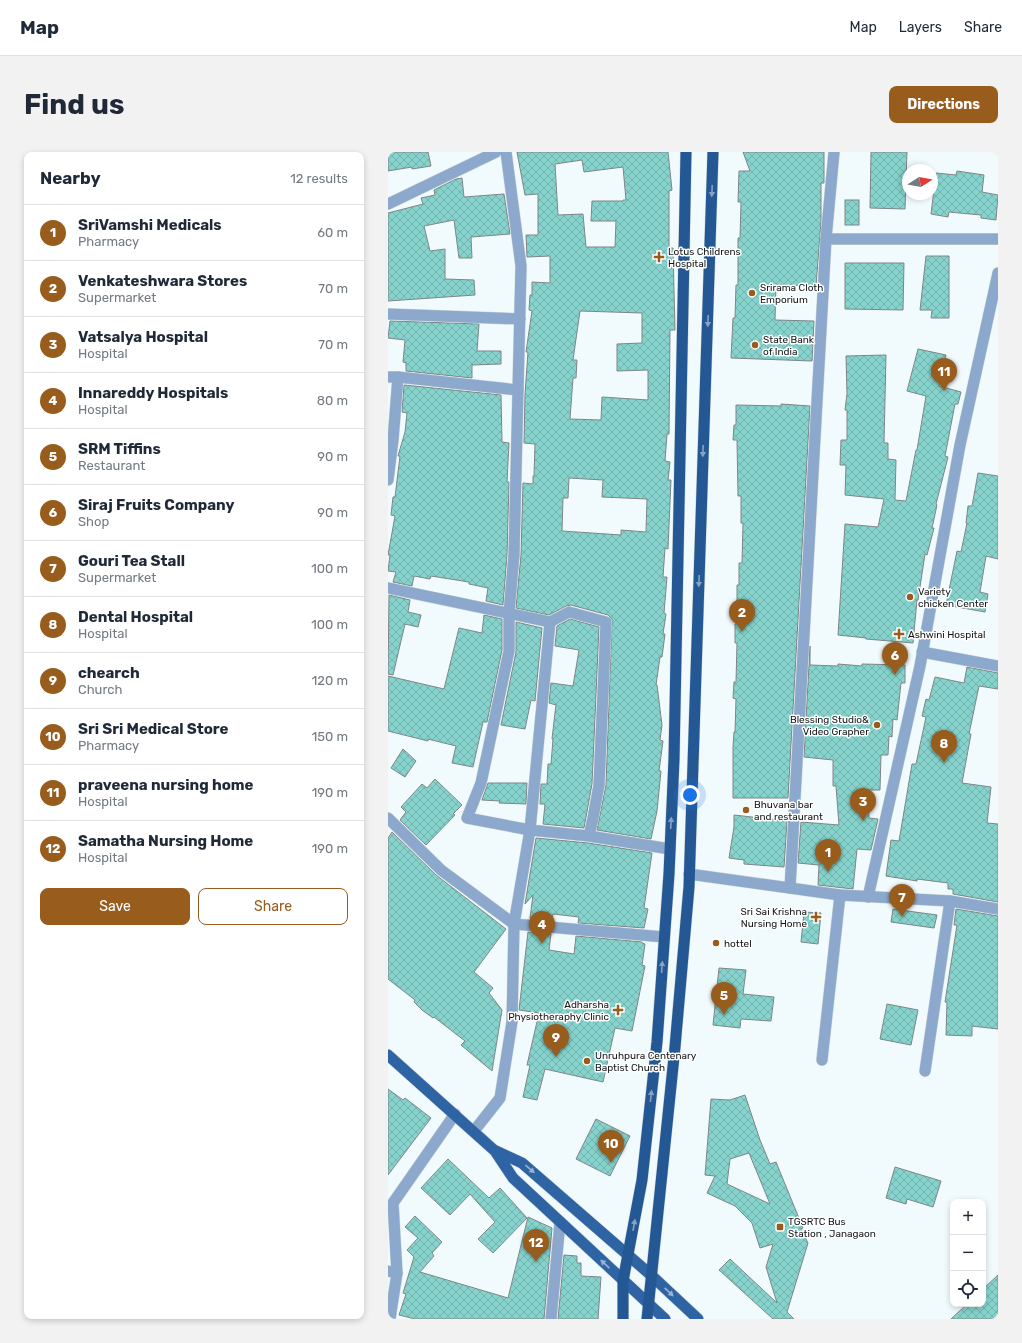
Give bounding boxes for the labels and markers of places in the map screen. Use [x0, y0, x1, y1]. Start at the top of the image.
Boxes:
place label: Lotus Childrens Hospital [668, 246, 741, 270]
marker: Lotus Childrens Hospital [653, 251, 665, 263]
place label: Srirama Cloth Emporium [760, 282, 823, 306]
marker: Srirama Cloth Emporium [747, 288, 757, 298]
place label: State Bank of India [763, 334, 815, 358]
marker: State Bank of India [750, 340, 760, 350]
pin: 11 [931, 358, 957, 391]
place label: Variety chicken Center [918, 586, 988, 610]
marker: Variety chicken Center [905, 592, 915, 602]
pin: 2 [729, 599, 755, 632]
marker: Ashwini Hospital [893, 628, 905, 640]
place label: Ashwini Hospital [908, 629, 985, 641]
pin: 6 [882, 642, 908, 675]
place label: Blessing Studio& Video Grapher [790, 714, 869, 738]
marker: Blessing Studio& Video Grapher [872, 720, 882, 730]
pin: 8 [931, 730, 957, 763]
pin: 3 [850, 788, 876, 821]
place label: Bhuvana bar and restaurant [754, 799, 823, 823]
marker: Bhuvana bar and restaurant [741, 805, 751, 815]
pin: 1 [815, 839, 841, 872]
pin: 7 [889, 884, 915, 917]
place label: Sri Sai Krishna Nursing Home [741, 906, 807, 930]
pin: 4 [529, 911, 555, 944]
marker: Sri Sai Krishna Nursing Home [810, 911, 822, 923]
marker: hottel [711, 938, 721, 948]
place label: hottel [724, 938, 752, 950]
pin: 5 [711, 982, 737, 1015]
place label: Adharsha Physiotheraphy Clinic [508, 999, 609, 1023]
marker: Adharsha Physiotheraphy Clinic [612, 1004, 624, 1016]
pin: 9 [543, 1024, 569, 1057]
place label: Unruhpura Centenary Baptist Church [595, 1050, 697, 1074]
marker: Unruhpura Centenary Baptist Church [582, 1056, 592, 1066]
pin: 10 [598, 1130, 624, 1163]
place label: TGSRTC Bus Station , Janagaon [788, 1216, 876, 1240]
marker: TGSRTC Bus Station , Janagaon [775, 1222, 785, 1232]
pin: 12 [523, 1229, 549, 1262]

